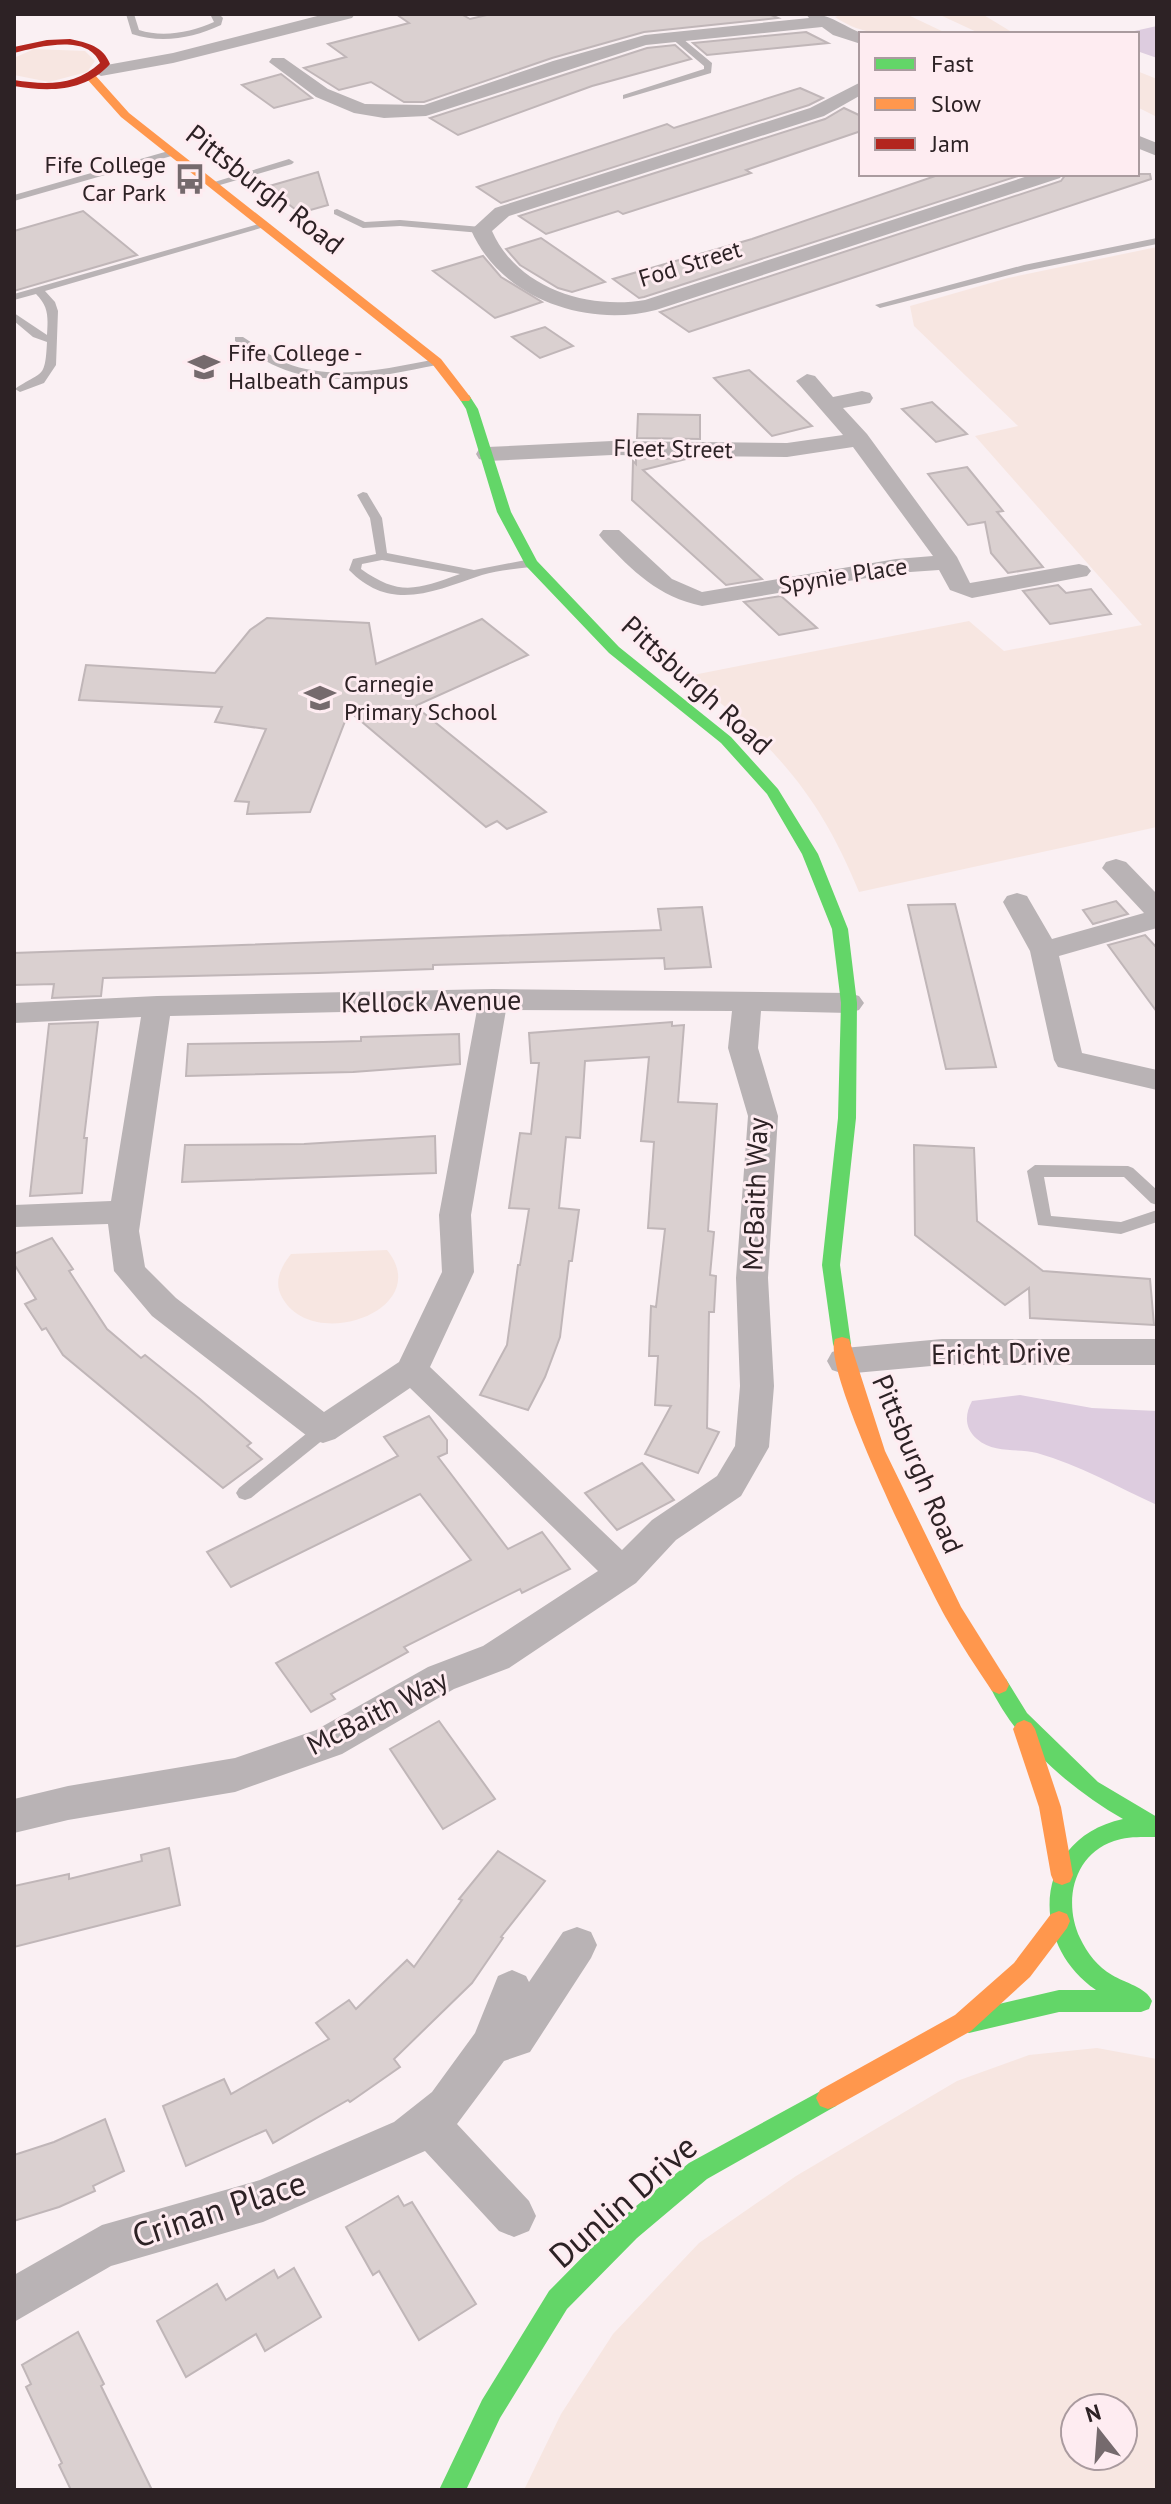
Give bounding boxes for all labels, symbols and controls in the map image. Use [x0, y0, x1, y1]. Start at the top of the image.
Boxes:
legend [859, 32, 1139, 176]
text: Fast [931, 48, 974, 79]
text: Slow [931, 88, 981, 119]
street label: Pittsburgh Road [179, 115, 352, 262]
text: Jam [930, 128, 969, 159]
place label: Fife College Car Park [44, 149, 167, 208]
bus stop icon: Fife College Car Park [173, 162, 207, 196]
street label: Fod Street [635, 233, 745, 294]
place label: Fife College - Halbeath Campus [228, 337, 408, 396]
school or university icon: Fife College - Halbeath Campus [187, 350, 221, 384]
street label: Fleet Street [613, 432, 733, 465]
street label: Spynie Place [777, 550, 909, 601]
street label: Pittsburgh Road [614, 607, 781, 762]
place label: Carnegie Primary School [344, 668, 497, 727]
school or university icon: Carnegie Primary School [303, 681, 337, 715]
street label: Kellock Avenue [340, 980, 522, 1021]
street label: McBaith Way [733, 1117, 776, 1271]
street label: Ericht Drive [931, 1333, 1071, 1372]
street label: Pittsburgh Road [864, 1369, 973, 1559]
street label: McBaith Way [300, 1660, 453, 1763]
street label: Dunlin Drive [539, 2124, 705, 2277]
street label: Crinan Place [126, 2159, 311, 2257]
north arrow [1059, 2392, 1139, 2472]
text: N [1082, 2397, 1104, 2428]

